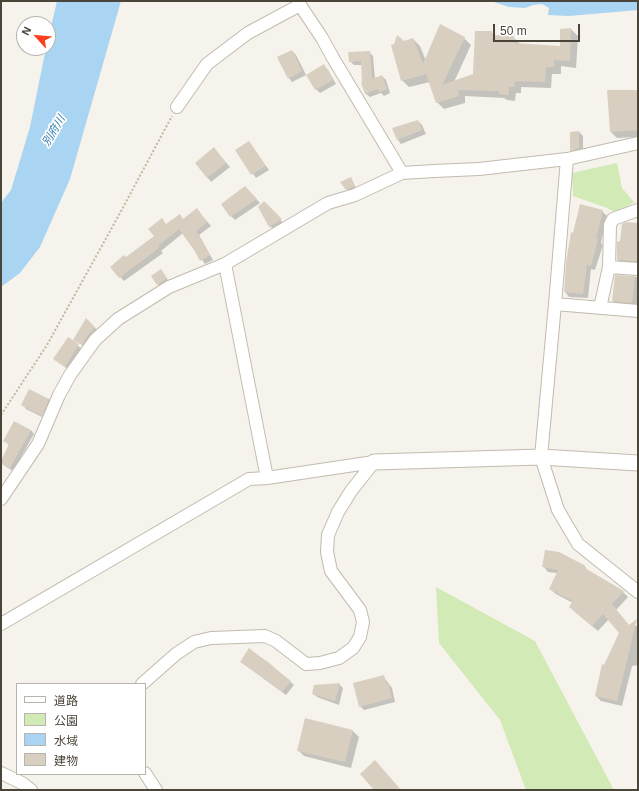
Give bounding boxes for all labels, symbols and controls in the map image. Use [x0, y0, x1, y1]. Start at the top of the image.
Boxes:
north arrow [16, 16, 56, 56]
scale bar [495, 16, 582, 42]
text: 50 m [500, 24, 527, 38]
text: N [19, 25, 33, 37]
water label: 別府川 [40, 113, 68, 149]
legend [16, 683, 146, 775]
text: 道路 [54, 694, 78, 708]
text: 公園 [54, 714, 78, 728]
text: 水域 [54, 734, 78, 748]
text: 建物 [54, 754, 78, 768]

